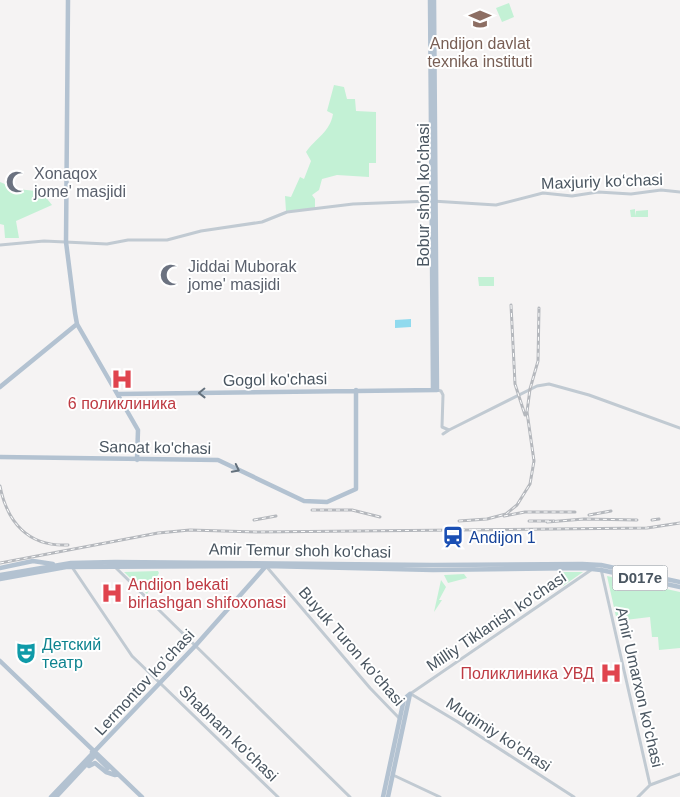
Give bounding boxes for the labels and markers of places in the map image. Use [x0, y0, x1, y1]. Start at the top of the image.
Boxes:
school or university icon: Andijon davlat texnika instituti [467, 6, 493, 32]
place label: Andijon davlat texnika instituti [428, 35, 532, 70]
place label: Xonaqox jome' masjidi [33, 165, 126, 200]
mosque icon: Xonaqox jome' masjidi [4, 169, 30, 195]
place label: Jiddai Muborak jome' masjidi [187, 258, 298, 293]
mosque icon: Jiddai Muborak jome' masjidi [158, 262, 184, 288]
hospital icon: 6 поликлиника [109, 366, 135, 392]
place label: 6 поликлиника [68, 395, 176, 412]
station icon: Andijon 1 [440, 524, 466, 550]
place label: Andijon 1 [469, 529, 536, 546]
place label: Аndijon bekati birlashgan shifoxonasi [128, 576, 286, 611]
hospital icon: Аndijon bekati birlashgan shifoxonasi [99, 580, 125, 606]
place label: Детский театр [42, 636, 101, 671]
theatre icon: Детский театр [13, 640, 39, 666]
hospital icon: Поликлиника УВД [598, 660, 624, 686]
place label: Поликлиника УВД [460, 665, 594, 682]

